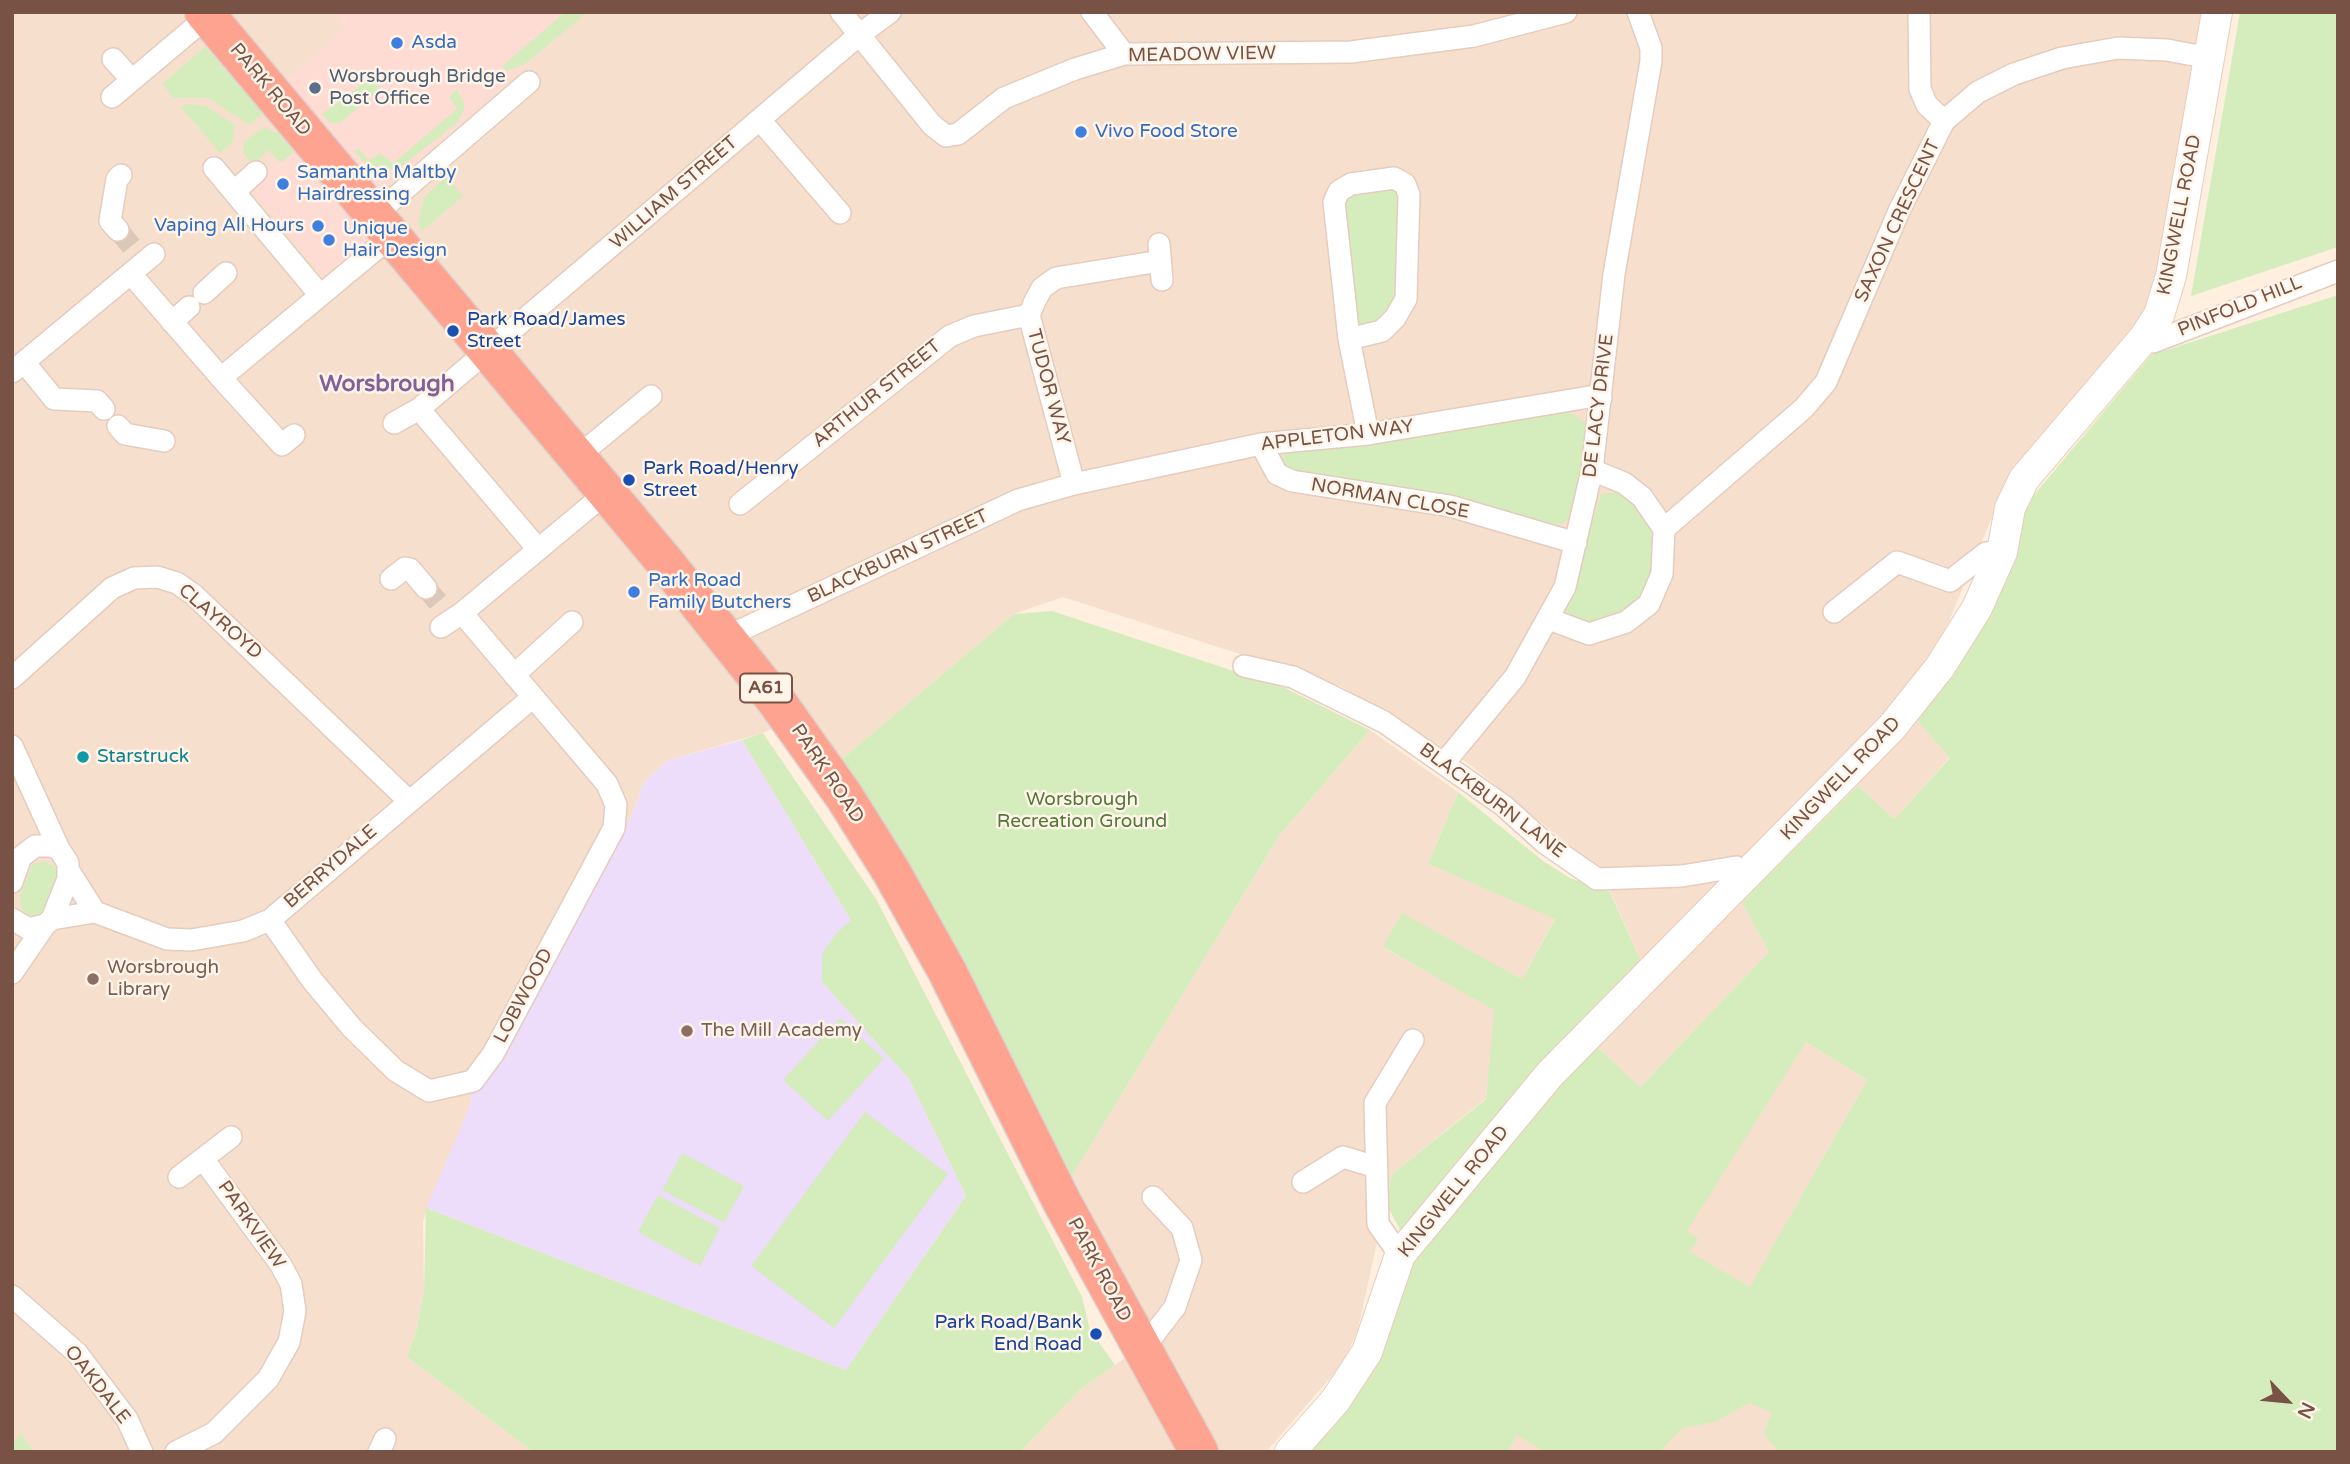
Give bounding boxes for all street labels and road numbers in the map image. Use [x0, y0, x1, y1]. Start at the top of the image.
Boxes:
street label: PARK ROAD [224, 39, 316, 141]
street label: MEADOW VIEW [1128, 42, 1276, 68]
street label: WILLIAM STREET [606, 131, 742, 255]
street label: KINGWELL ROAD [2153, 133, 2207, 297]
street label: SAXON CRESCENT [1850, 136, 1946, 306]
street label: PINFOLD HILL [2175, 272, 2305, 342]
street label: TUDOR WAY [1022, 327, 1074, 447]
street label: DE LACY DRIVE [1579, 333, 1619, 479]
street label: ARTHUR STREET [808, 335, 946, 453]
street label: APPLETON WAY [1259, 415, 1415, 457]
street label: NORMAN CLOSE [1309, 474, 1471, 524]
street label: BLACKBURN STREET [804, 505, 992, 609]
street label: CLAYROYD [173, 579, 267, 665]
road number: A61 [740, 674, 792, 702]
street label: KINGWELL ROAD [1776, 712, 1906, 846]
street label: PARK ROAD [786, 720, 868, 828]
street label: BLACKBURN LANE [1414, 739, 1570, 863]
street label: BERRYDALE [280, 820, 382, 914]
street label: LOBWOOD [490, 945, 558, 1047]
street label: KINGWELL ROAD [1394, 1121, 1514, 1263]
street label: PARKVIEW [212, 1177, 290, 1273]
street label: PARK ROAD [1062, 1214, 1136, 1326]
street label: OAKDALE [59, 1341, 135, 1429]

